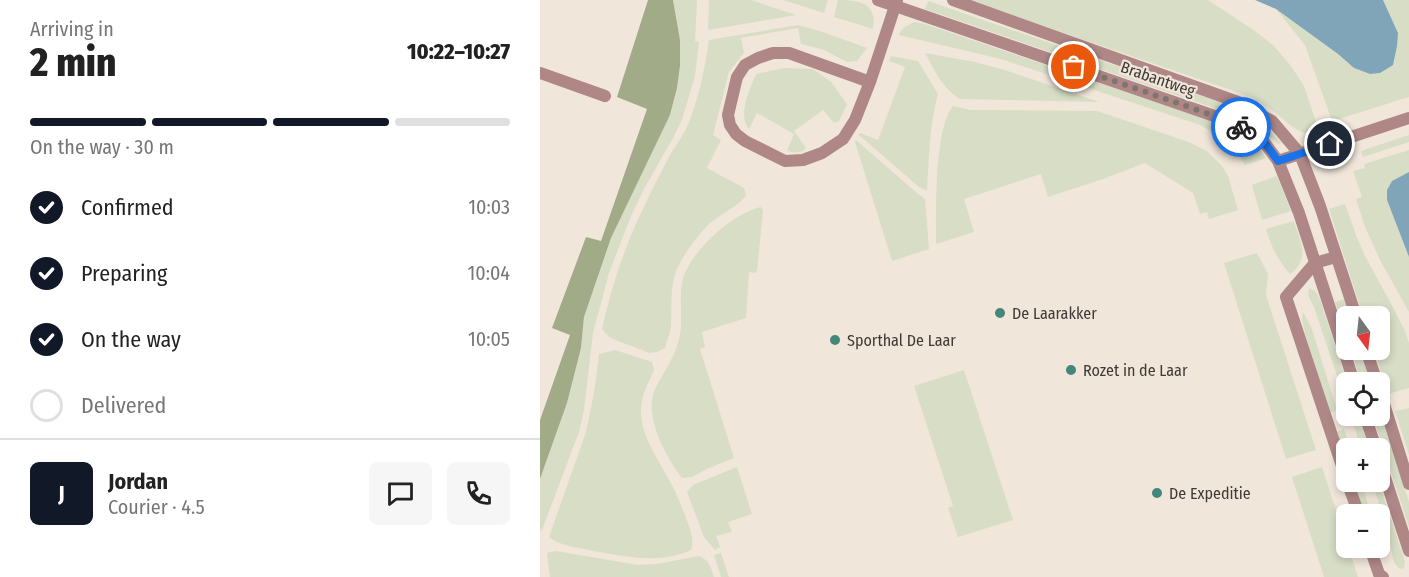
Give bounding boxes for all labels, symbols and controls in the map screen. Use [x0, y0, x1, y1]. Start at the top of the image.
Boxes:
text: Arriving in [30, 17, 114, 41]
text: 10:22–10:27 [407, 38, 510, 65]
text: 2 min [30, 40, 116, 86]
pin [1048, 41, 1099, 92]
icon: bag [1057, 50, 1090, 83]
street label: Brabantweg [1118, 57, 1198, 101]
courier [1211, 97, 1271, 157]
icon: bike [1225, 111, 1258, 144]
pin [1304, 118, 1355, 169]
icon: home [1313, 127, 1346, 160]
text: On the way · 30 m [30, 135, 174, 159]
icon: check [30, 191, 63, 224]
text: Confirmed [81, 194, 174, 221]
text: 10:03 [468, 195, 510, 219]
icon: check [30, 257, 63, 290]
text: Preparing [81, 260, 167, 287]
text: 10:04 [467, 261, 510, 285]
place label: De Laarakker [1012, 304, 1097, 323]
marker: De Laarakker [993, 306, 1007, 320]
north arrow [1336, 306, 1390, 360]
map controls [1336, 306, 1390, 558]
icon: check [30, 323, 63, 356]
text: On the way [81, 326, 181, 353]
text: 10:05 [468, 327, 510, 351]
place label: Sporthal De Laar [847, 331, 956, 350]
marker: Sporthal De Laar [828, 333, 842, 347]
place label: Rozet in de Laar [1083, 361, 1188, 380]
marker: Rozet in de Laar [1064, 363, 1078, 377]
button: locate [1336, 372, 1390, 426]
text: Delivered [81, 392, 166, 419]
button: + [1336, 438, 1390, 492]
button: chat [369, 462, 432, 525]
button: phone [447, 462, 510, 525]
text: Jordan [108, 468, 168, 495]
text: J [58, 480, 65, 507]
place label: De Expeditie [1169, 484, 1251, 503]
marker: De Expeditie [1150, 486, 1164, 500]
text: Courier · 4.5 [108, 495, 205, 519]
button: − [1336, 504, 1390, 558]

